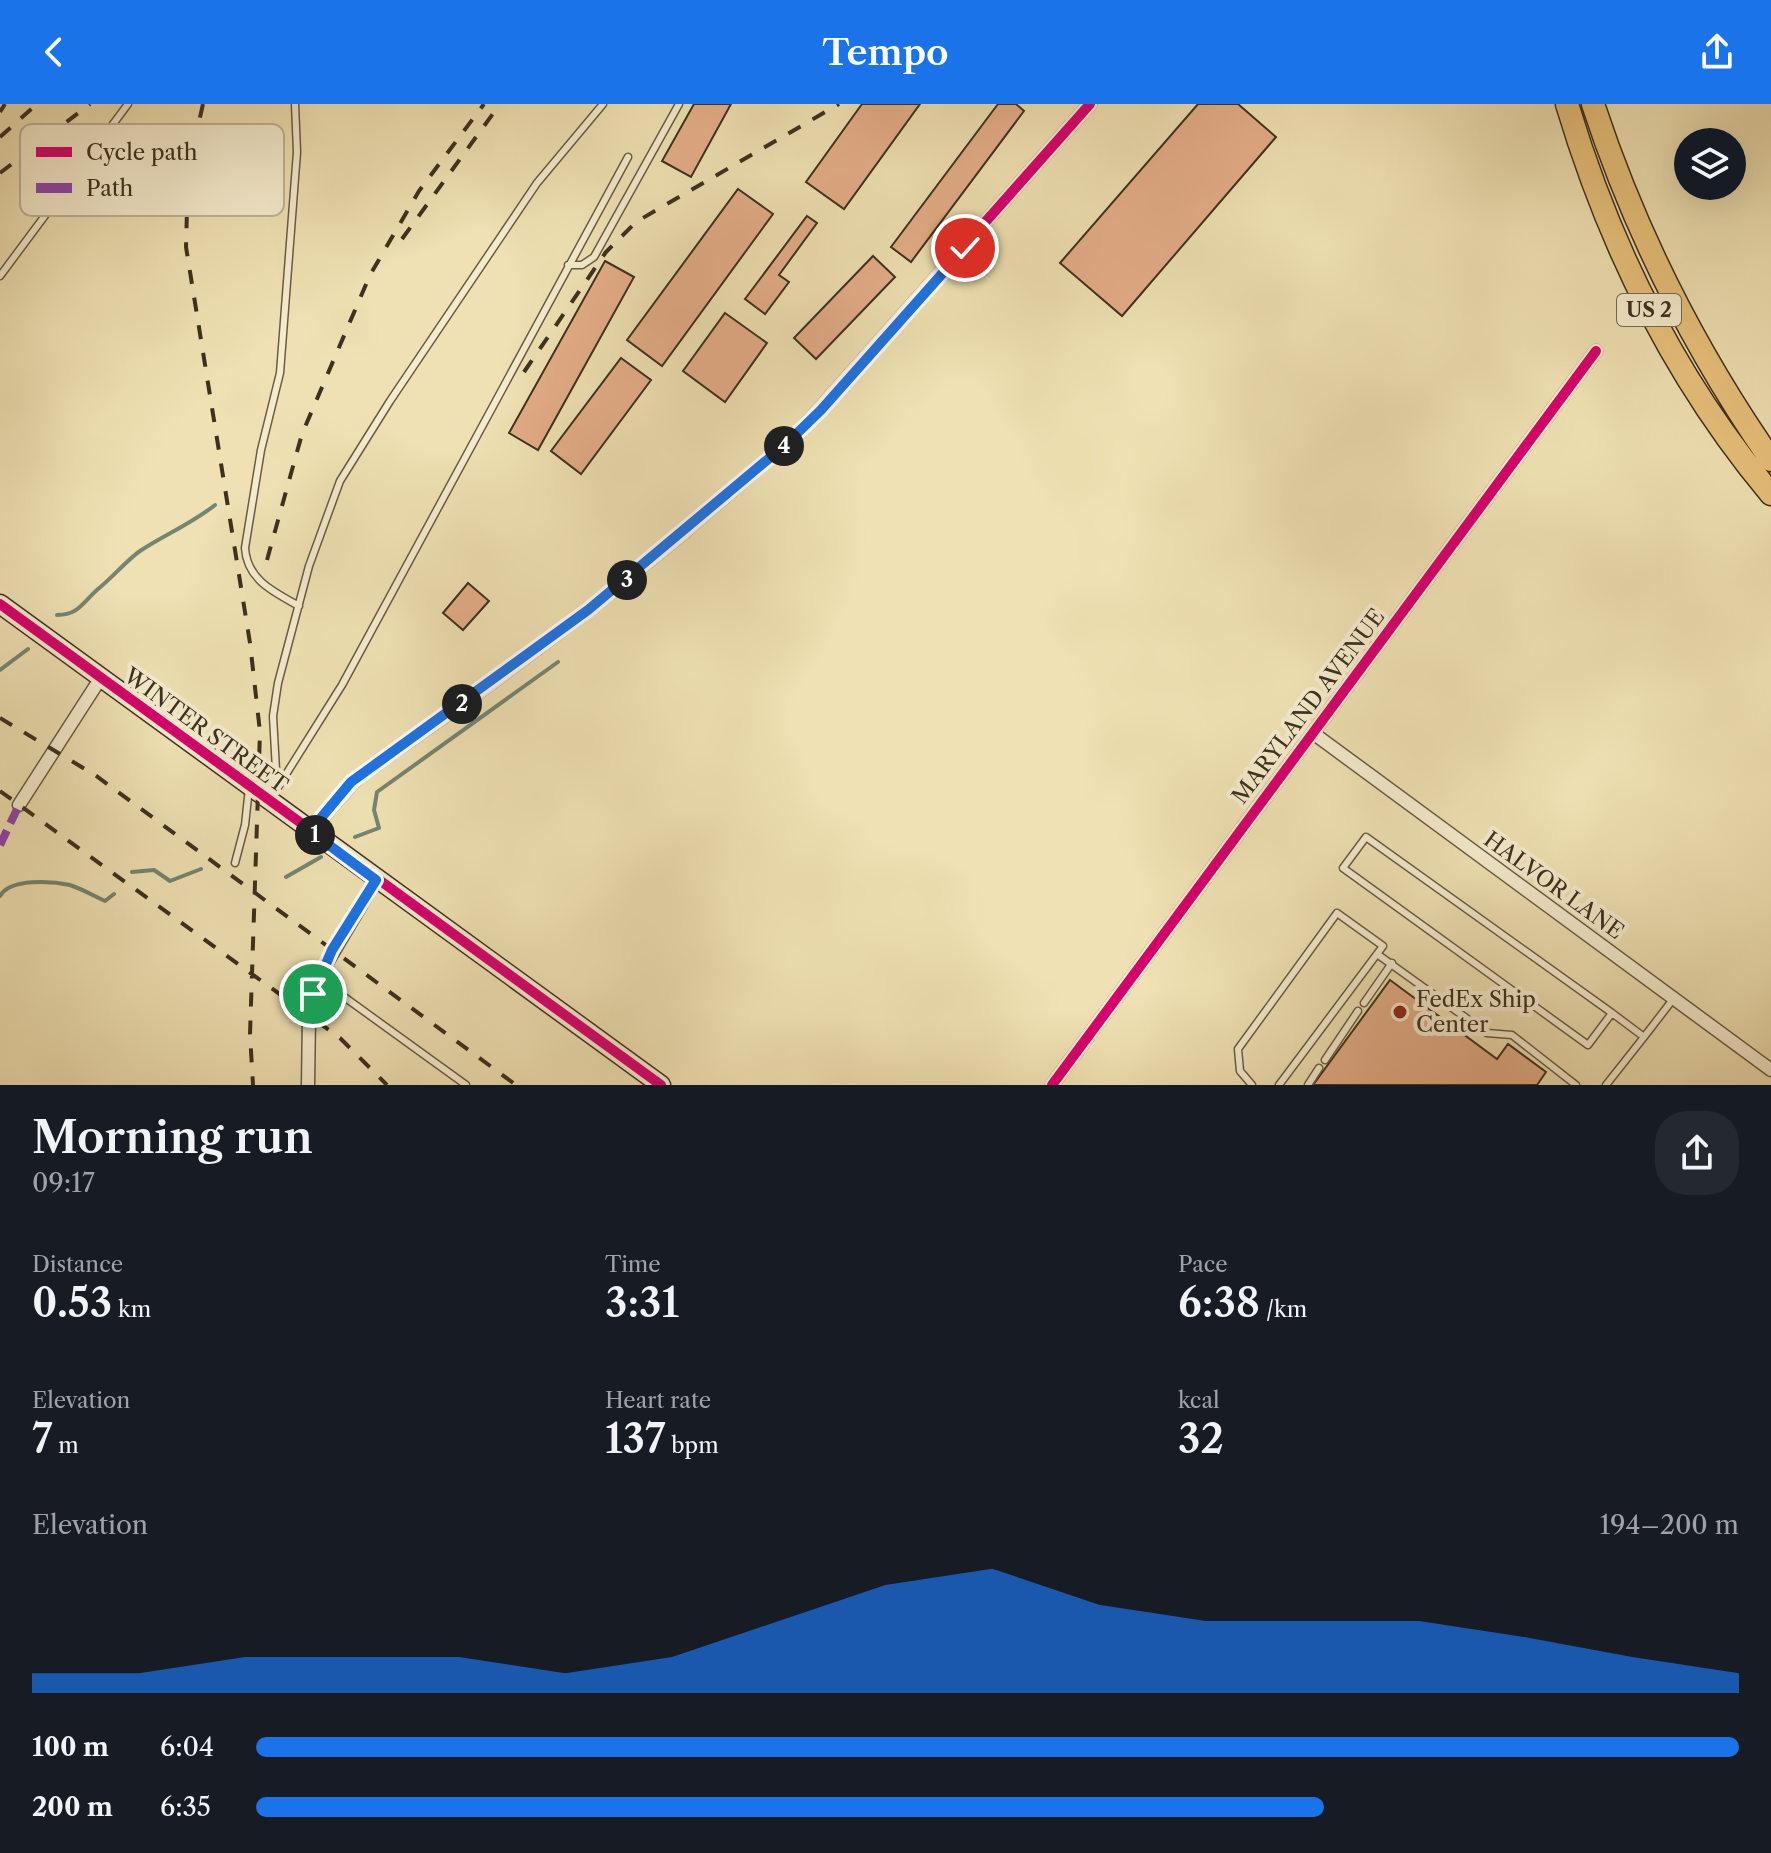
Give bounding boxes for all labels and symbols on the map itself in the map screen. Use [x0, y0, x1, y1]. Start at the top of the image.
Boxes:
legend [20, 124, 284, 216]
text: Cycle path [86, 139, 198, 166]
text: Path [86, 175, 134, 202]
pin [931, 214, 999, 282]
road number: US 2 [1617, 294, 1681, 326]
pin: 4 [764, 426, 804, 466]
pin: 3 [607, 560, 647, 600]
street label: MARYLAND AVENUE [1226, 604, 1390, 809]
street label: WINTER STREET [118, 661, 293, 799]
pin: 2 [442, 684, 482, 724]
pin: 1 [295, 815, 335, 855]
street label: HALVOR LANE [1479, 826, 1629, 945]
pin [279, 960, 347, 1028]
place label: FedEx Ship Center [1416, 986, 1536, 1038]
marker: FedEx Ship Center [1391, 1003, 1409, 1021]

